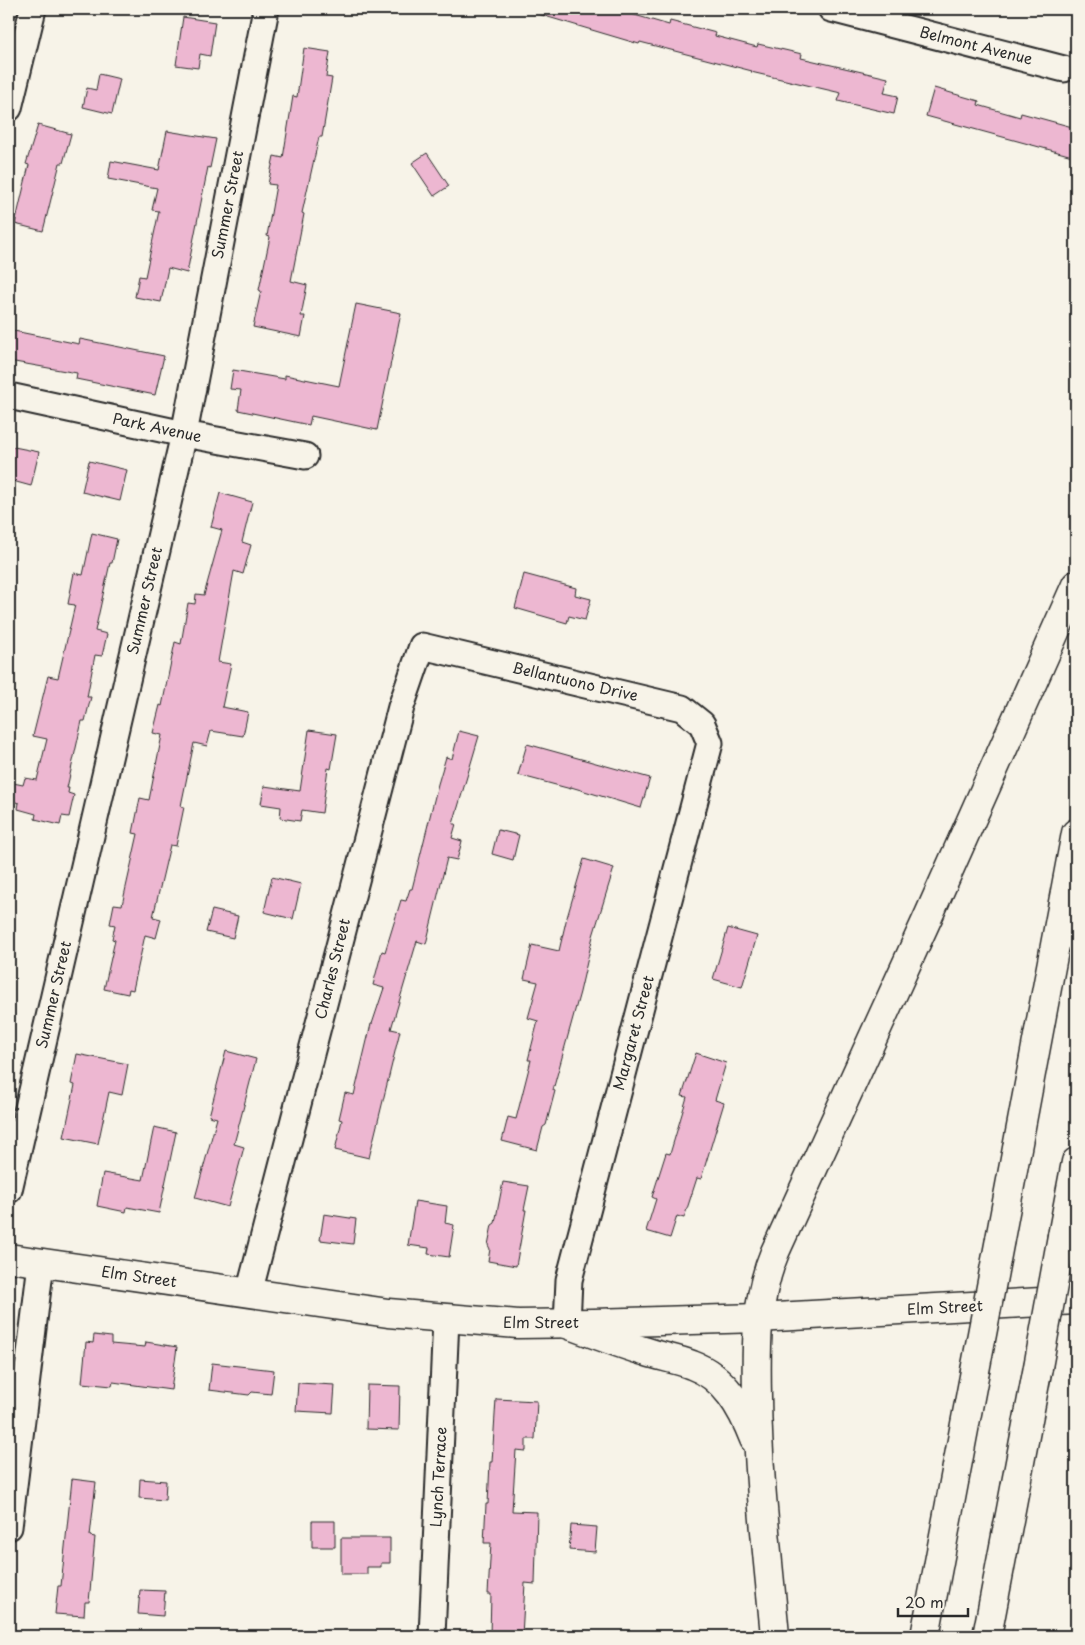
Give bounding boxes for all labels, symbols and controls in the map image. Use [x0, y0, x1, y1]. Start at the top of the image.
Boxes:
street label: Belmont Avenue [917, 19, 1035, 70]
street label: Summer Street [205, 149, 248, 261]
street label: Park Avenue [111, 406, 204, 447]
street label: Summer Street [120, 544, 167, 657]
street label: Bellantuono Drive [510, 655, 641, 706]
street label: Charles Street [308, 916, 355, 1022]
street label: Summer Street [29, 938, 76, 1051]
street label: Margaret Street [606, 973, 659, 1093]
street label: Elm Street [100, 1259, 178, 1292]
street label: Elm Street [906, 1293, 983, 1320]
street label: Elm Street [503, 1310, 579, 1333]
street label: Lynch Terrace [423, 1426, 452, 1528]
scale bar [898, 1585, 968, 1617]
text: 20 m [905, 1590, 944, 1613]

